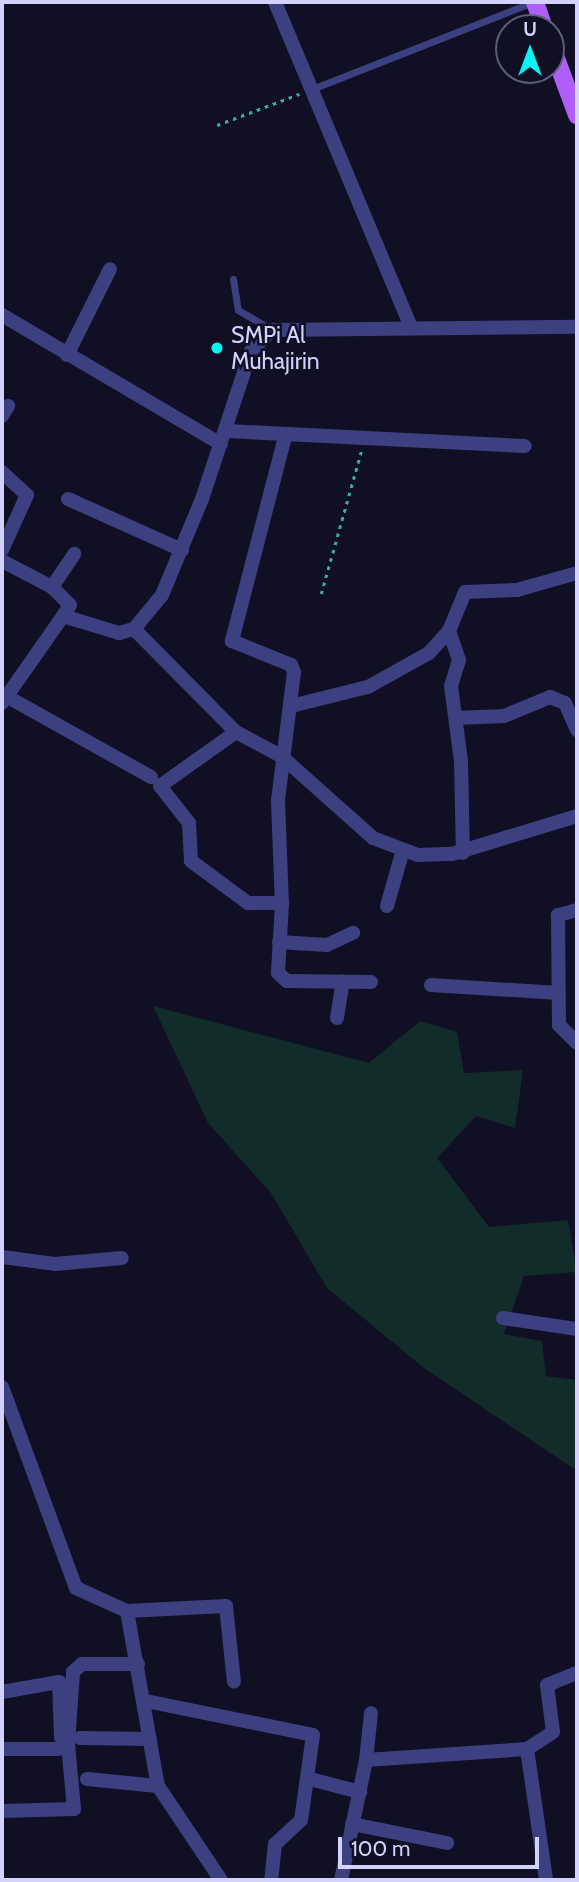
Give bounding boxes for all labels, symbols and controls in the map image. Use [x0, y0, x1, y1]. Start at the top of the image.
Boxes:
north arrow [495, 14, 565, 84]
text: U [523, 18, 537, 41]
place label: SMPi Al Muhajirin [231, 321, 320, 375]
marker: SMPi Al Muhajirin [209, 340, 225, 356]
scale bar [341, 1822, 542, 1866]
text: 100 m [351, 1836, 410, 1861]

